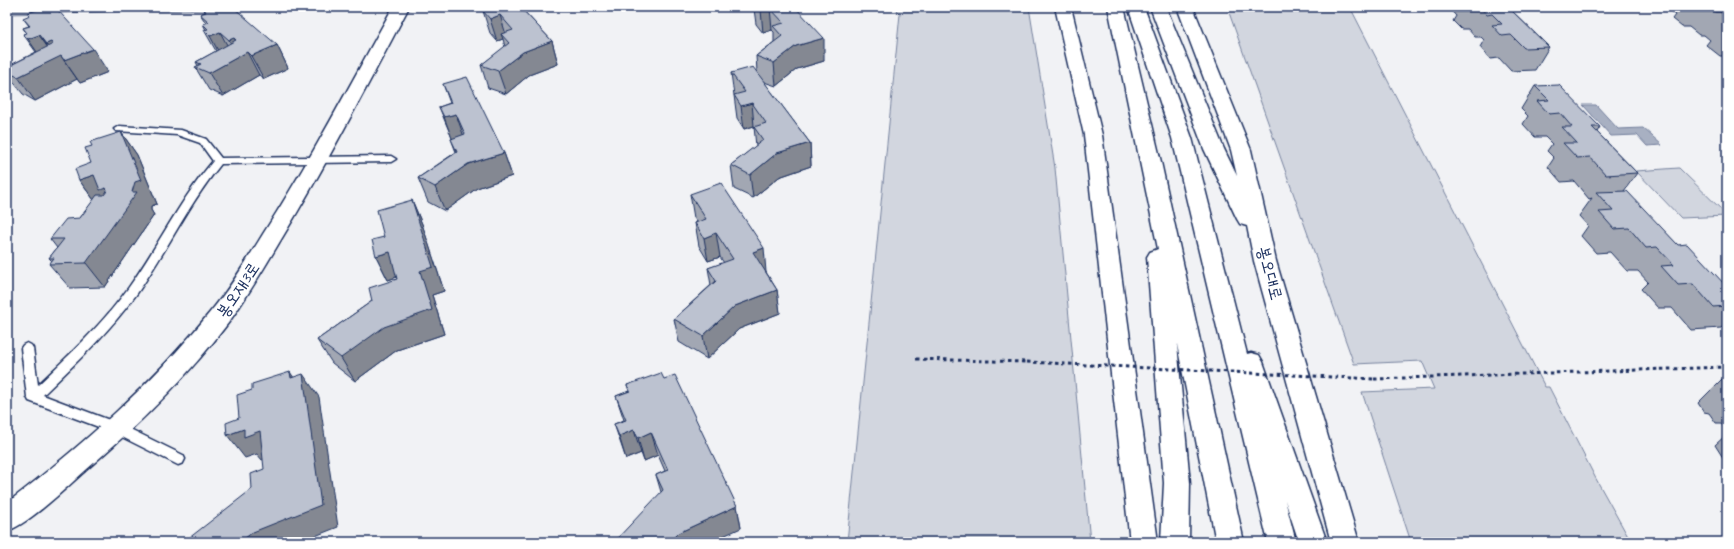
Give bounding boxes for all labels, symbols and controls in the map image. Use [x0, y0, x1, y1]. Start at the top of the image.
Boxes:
street label: 봉오대로 [1253, 244, 1287, 302]
street label: 봉오재3로 [212, 258, 264, 322]

